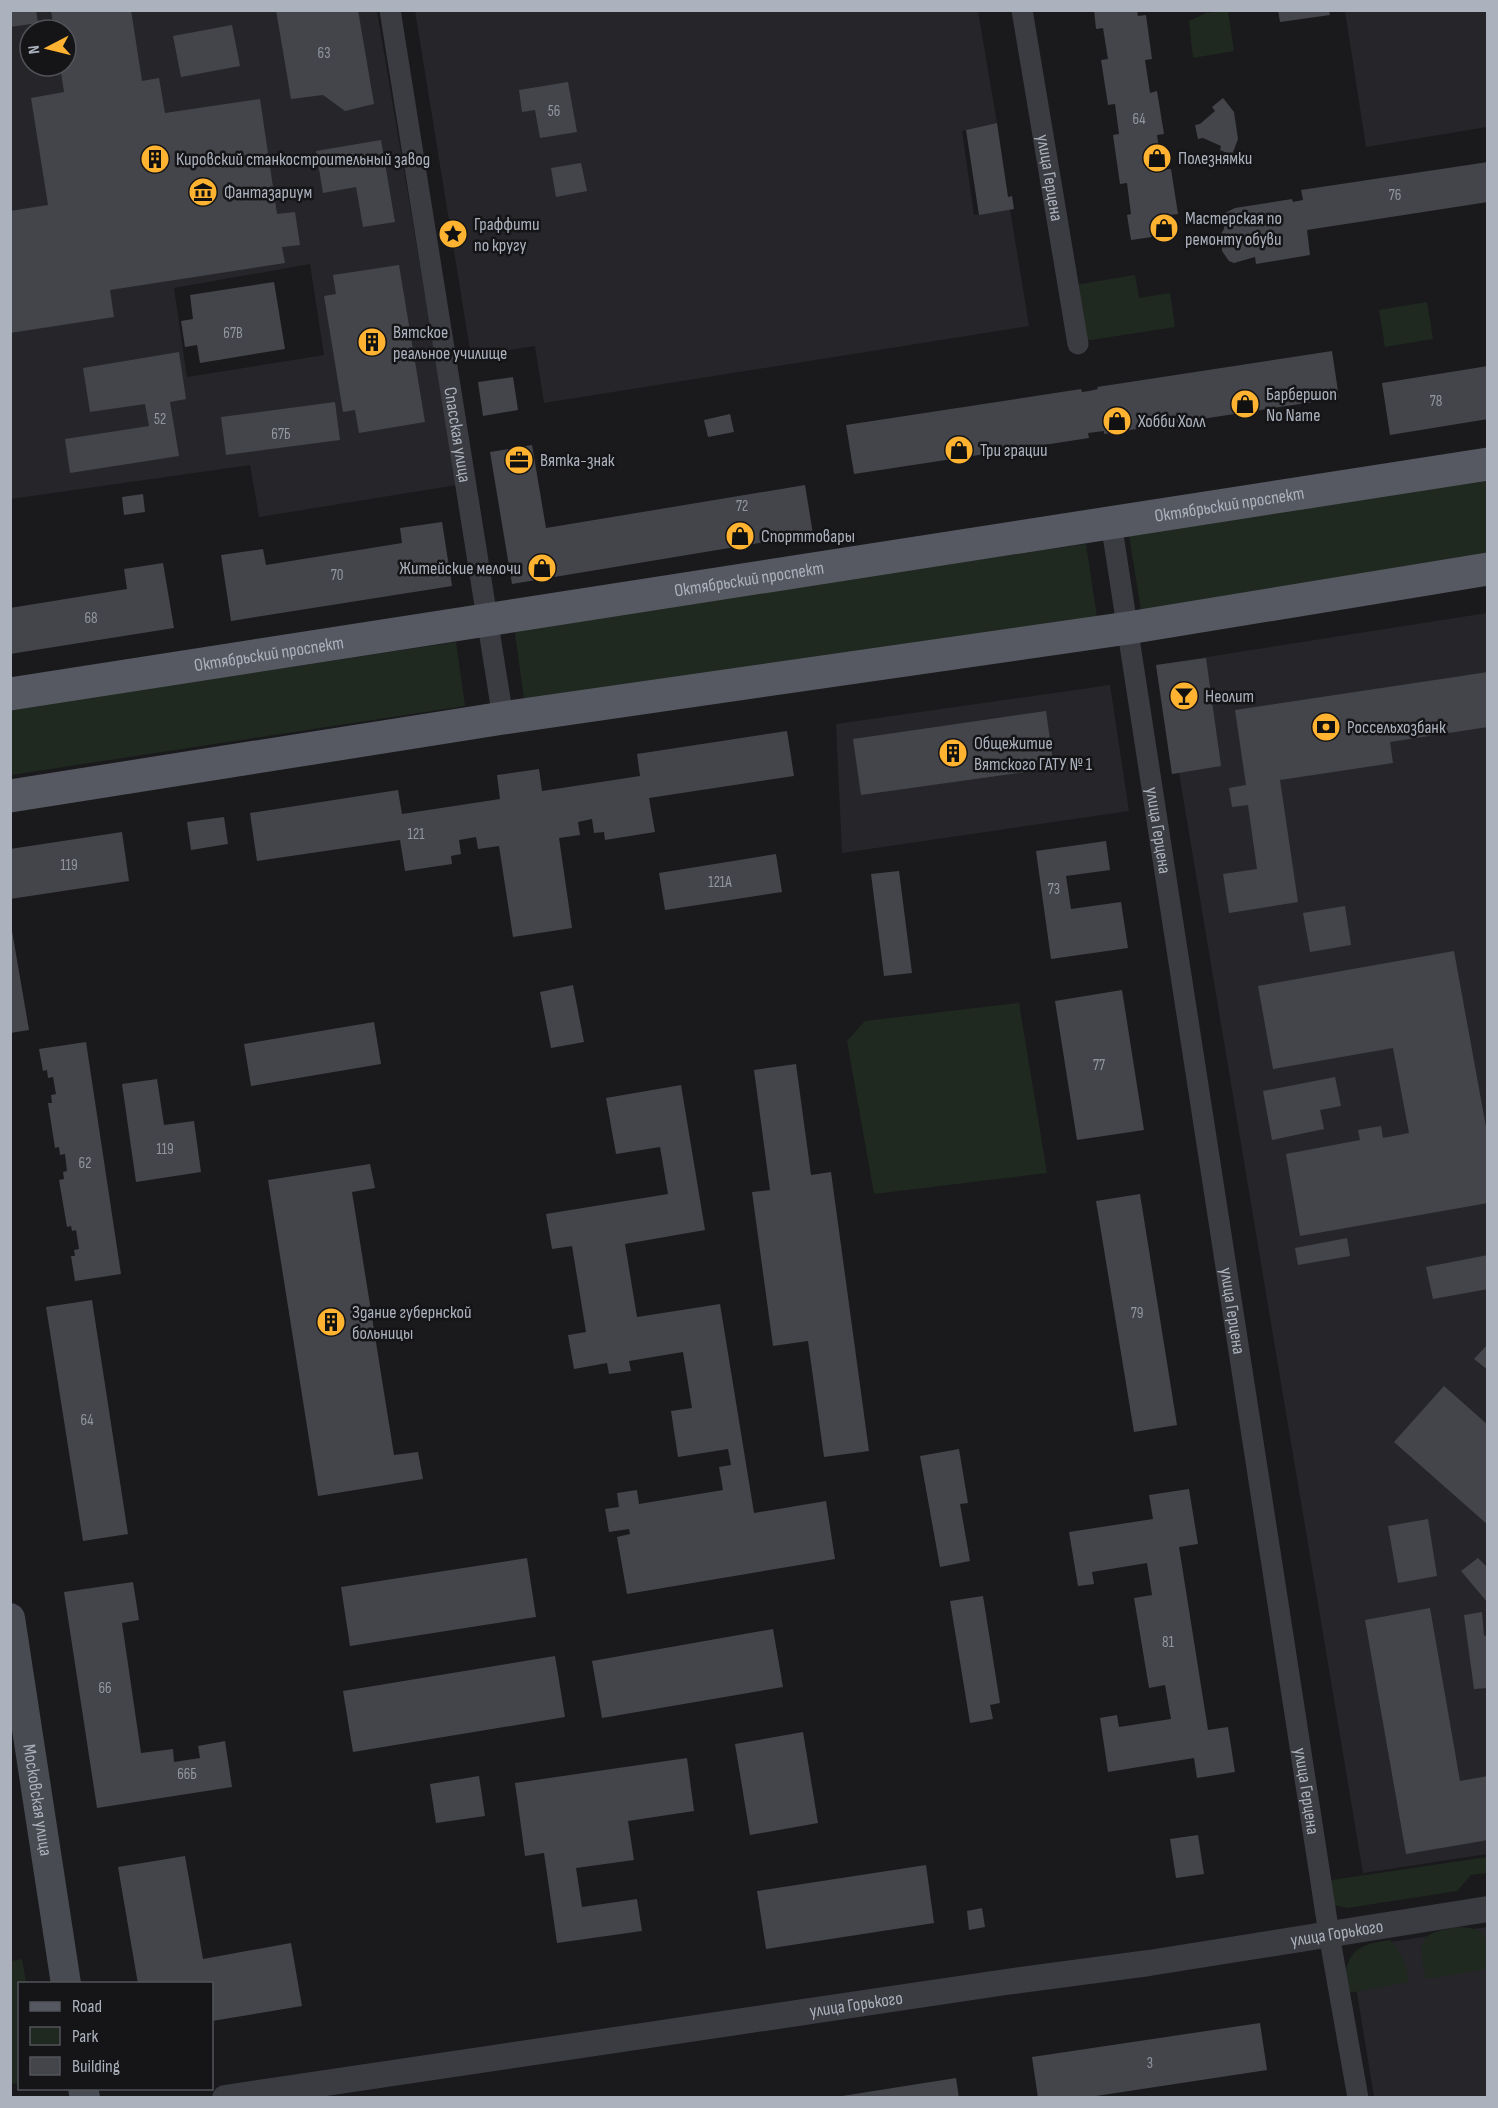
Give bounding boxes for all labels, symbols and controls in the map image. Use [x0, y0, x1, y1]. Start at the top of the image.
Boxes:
north arrow [18, 18, 78, 78]
text: N [25, 44, 45, 55]
house number: 63 [318, 44, 330, 63]
house number: 56 [548, 102, 560, 121]
house number: 64 [1132, 110, 1146, 129]
street label: улица Герцена [1032, 133, 1067, 223]
shop icon: Полезнямки [1141, 142, 1173, 174]
building icon: Кировский станкостроительный завод [139, 143, 171, 175]
place label: Полезнямки [1178, 148, 1252, 169]
place label: Кировский станкостроительный завод [176, 149, 430, 170]
museum icon: Фантазариум [187, 176, 219, 208]
place label: Фантазариум [224, 182, 312, 203]
house number: 76 [1389, 186, 1401, 205]
place label: Мастерская по ремонту обуви [1185, 208, 1282, 250]
shop icon: Мастерская по ремонту обуви [1148, 212, 1180, 244]
place label: Граффити по кругу [474, 214, 540, 256]
place icon: Граффити по кругу [437, 218, 469, 250]
place label: Вятское реальное училище [393, 322, 507, 364]
house number: 67В [223, 324, 243, 343]
building icon: Вятское реальное училище [356, 326, 388, 358]
place label: Барбершоп No Name [1266, 384, 1337, 426]
street label: Спасская улица [439, 385, 475, 484]
shop icon: Барбершоп No Name [1229, 388, 1261, 420]
house number: 78 [1430, 392, 1442, 411]
shop icon: Хобби Холл [1101, 405, 1133, 437]
house number: 52 [154, 410, 166, 429]
place label: Хобби Холл [1137, 411, 1206, 432]
house number: 67Б [271, 425, 291, 444]
shop icon: Три грации [943, 434, 975, 466]
place label: Три грации [980, 440, 1047, 461]
office icon: Вятка-знак [503, 444, 535, 476]
place label: Вятка-знак [540, 450, 615, 471]
street label: Октябрьский проспект [1153, 483, 1306, 527]
house number: 72 [736, 497, 748, 516]
shop icon: Спорттовары [724, 520, 756, 552]
place label: Спорттовары [761, 526, 855, 547]
shop icon: Житейские мелочи [526, 552, 558, 584]
street label: Октябрьский проспект [673, 557, 825, 601]
place label: Житейские мелочи [399, 558, 521, 579]
house number: 70 [331, 566, 343, 585]
house number: 68 [84, 609, 98, 628]
street label: Октябрьский проспект [193, 632, 345, 676]
bar icon: Неолит [1168, 680, 1200, 712]
place label: Неолит [1205, 686, 1254, 707]
bank icon: Россельхозбанк [1310, 711, 1342, 743]
place label: Россельхозбанк [1347, 717, 1446, 738]
place label: Общежитие Вятского ГАТУ № 1 [974, 733, 1093, 775]
building icon: Общежитие Вятского ГАТУ № 1 [937, 737, 969, 769]
street label: улица Герцена [1141, 786, 1175, 875]
house number: 121 [408, 825, 425, 844]
house number: 119 [60, 856, 78, 875]
house number: 121А [708, 873, 732, 892]
house number: 73 [1048, 880, 1060, 899]
house number: 77 [1093, 1056, 1105, 1075]
house number: 119 [156, 1140, 174, 1159]
house number: 62 [79, 1154, 91, 1173]
street label: улица Герцена [1215, 1266, 1249, 1356]
place label: Здание губернской больницы [352, 1302, 472, 1344]
house number: 79 [1131, 1304, 1143, 1323]
building icon: Здание губернской больницы [315, 1306, 347, 1338]
house number: 64 [80, 1411, 94, 1430]
house number: 81 [1162, 1633, 1175, 1652]
house number: 66 [98, 1679, 112, 1698]
street label: Московская улица [18, 1743, 56, 1857]
street label: улица Герцена [1289, 1746, 1323, 1836]
house number: 66Б [177, 1765, 197, 1784]
street label: улица Горького [1289, 1916, 1385, 1951]
legend [18, 1982, 213, 2090]
street label: улица Горького [808, 1987, 904, 2022]
text: Road [72, 1996, 102, 2017]
text: Park [72, 2026, 98, 2047]
house number: 3 [1147, 2054, 1153, 2073]
text: Building [72, 2056, 120, 2077]

